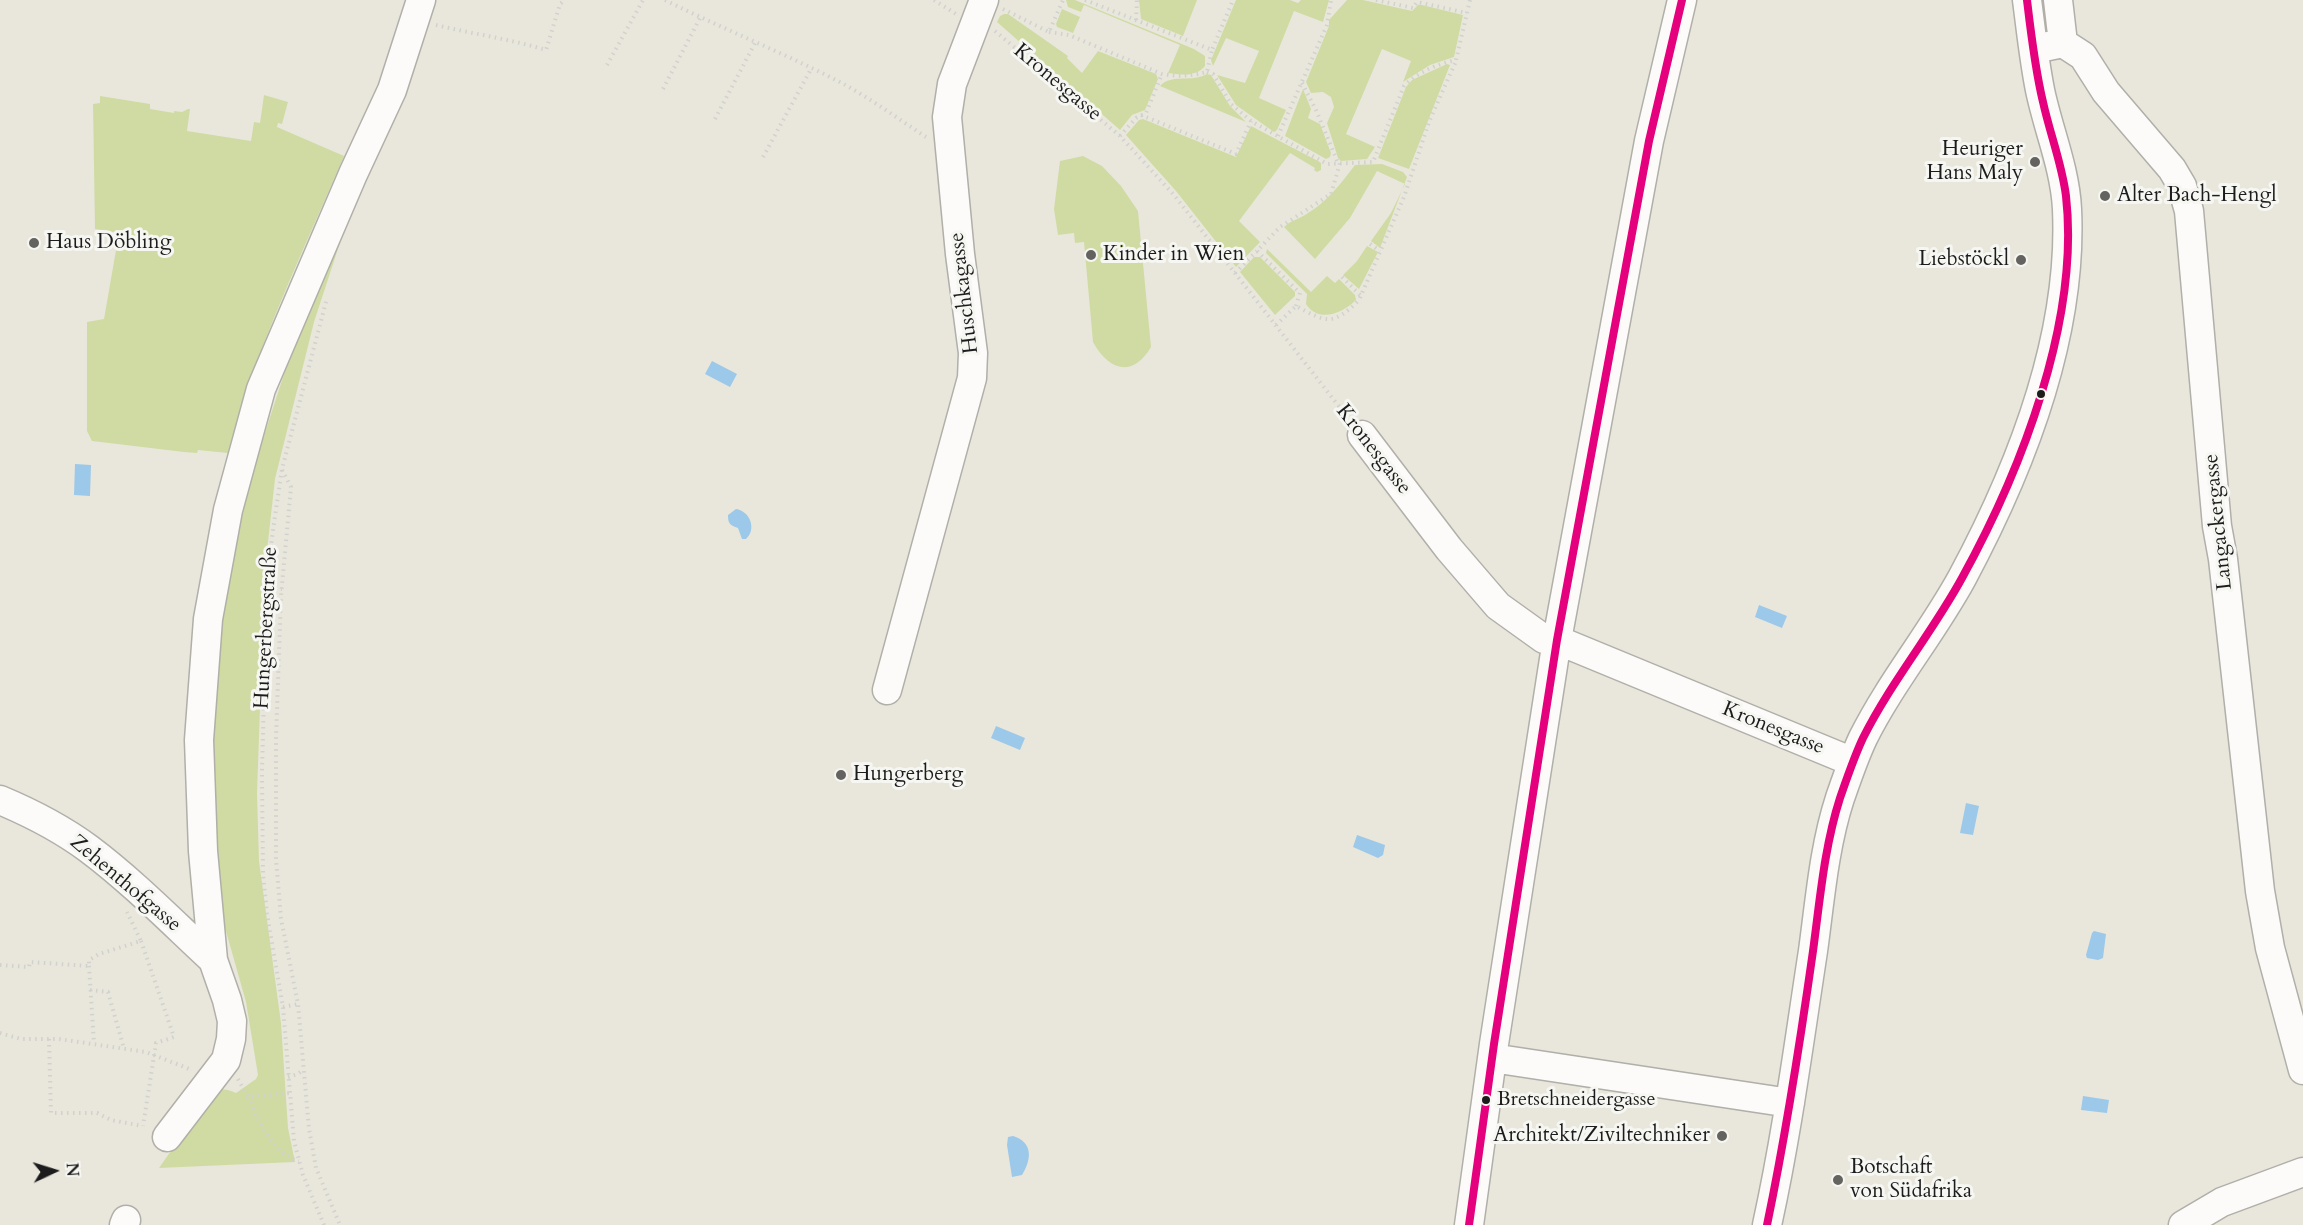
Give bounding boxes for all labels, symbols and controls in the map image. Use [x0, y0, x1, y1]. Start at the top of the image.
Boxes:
street label: Kronesgasse [1008, 39, 1106, 127]
place label: Heuriger Hans Maly [1926, 137, 2023, 187]
marker: Heuriger Hans Maly [2028, 155, 2042, 169]
place label: Alter Bach-Hengl [2117, 183, 2277, 209]
marker: Alter Bach-Hengl [2098, 189, 2112, 203]
place label: Haus Döbling [46, 230, 171, 256]
street label: Huschkagasse [945, 231, 985, 355]
marker: Haus Döbling [27, 236, 41, 250]
place label: Kinder in Wien [1103, 242, 1245, 268]
place label: Liebstöckl [1918, 247, 2009, 273]
marker: Kinder in Wien [1084, 248, 1098, 262]
marker: Liebstöckl [2014, 253, 2028, 267]
unlabelled marker [2035, 388, 2047, 400]
street label: Kronesgasse [1330, 400, 1416, 500]
street label: Langackergasse [2199, 453, 2239, 591]
street label: Hungerbergstraße [250, 546, 284, 710]
street label: Kronesgasse [1718, 697, 1828, 761]
place label: Hungerberg [853, 762, 963, 788]
marker: Hungerberg [834, 768, 848, 782]
street label: Zehenthofgasse [64, 830, 186, 938]
place label: Bretschneidergasse [1497, 1088, 1655, 1112]
marker: Bretschneidergasse [1480, 1094, 1492, 1106]
place label: Architekt/Ziviltechniker [1493, 1123, 1710, 1149]
marker: Architekt/Ziviltechniker [1715, 1129, 1729, 1143]
north arrow [24, 1141, 84, 1201]
place label: Botschaft von Südafrika [1850, 1155, 1972, 1205]
text: N [60, 1162, 83, 1177]
marker: Botschaft von Südafrika [1831, 1173, 1845, 1187]

